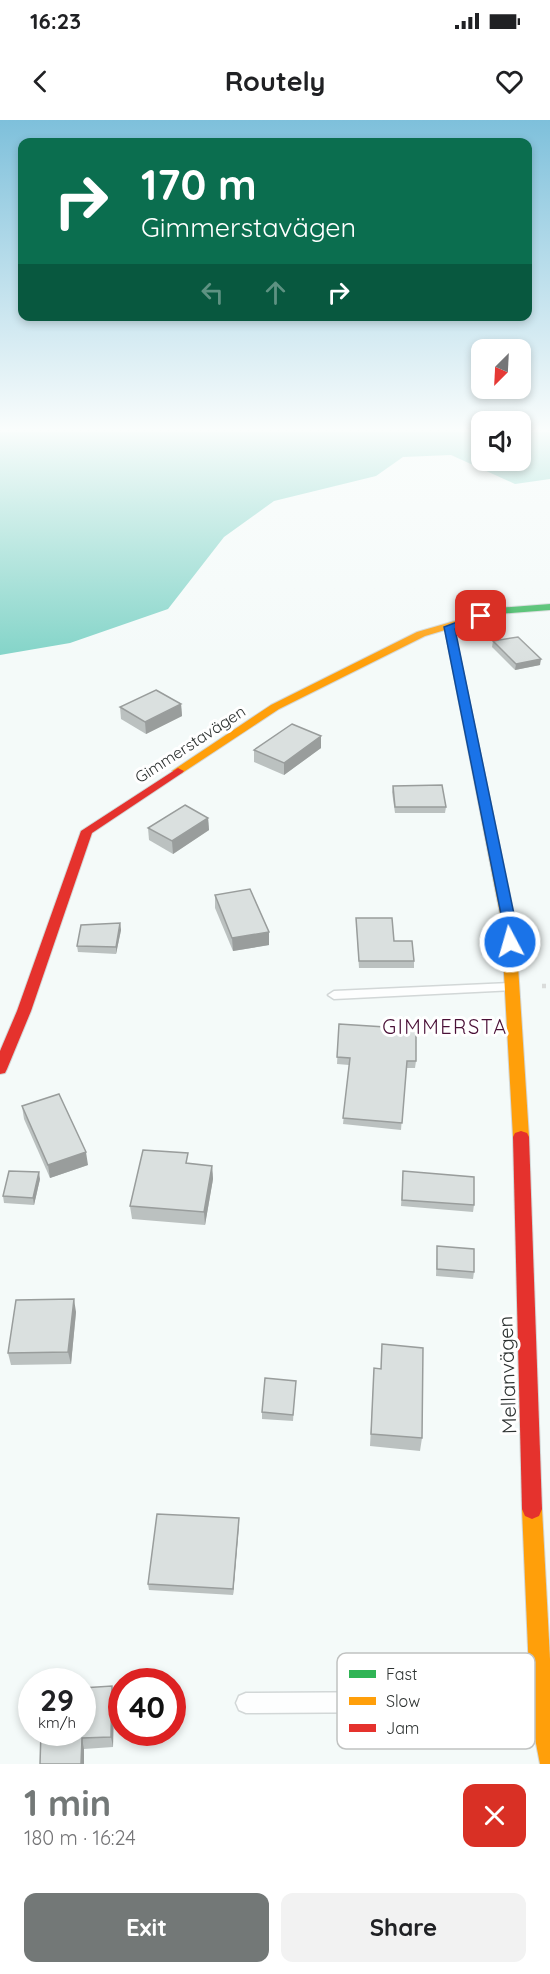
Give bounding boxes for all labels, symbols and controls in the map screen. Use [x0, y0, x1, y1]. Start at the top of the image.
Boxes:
text: 16:23 [30, 7, 81, 35]
text: Routely [225, 64, 325, 98]
icon: back [24, 65, 57, 98]
icon: heart [493, 65, 526, 98]
text: 170 m [141, 158, 257, 211]
icon: right [42, 162, 120, 240]
text: Gimmerstavägen [141, 210, 356, 244]
icon: left [196, 276, 229, 309]
icon: ahead [259, 276, 292, 309]
icon: right [322, 276, 355, 309]
north arrow [471, 339, 531, 399]
map controls [471, 339, 531, 471]
button: sound [471, 411, 531, 471]
pin [455, 590, 506, 641]
icon: arrive [464, 599, 497, 632]
street label: Gimmerstavägen [131, 701, 249, 787]
position arrow [478, 910, 542, 974]
district label: GIMMERSTA [382, 1014, 508, 1039]
street label: Mellanvägen [492, 1315, 522, 1435]
legend [337, 1653, 535, 1749]
text: Fast [386, 1664, 417, 1684]
speed limit sign: 40 [108, 1668, 186, 1746]
text: 29 [40, 1681, 74, 1719]
text: Slow [386, 1691, 420, 1711]
text: km/h [38, 1713, 76, 1732]
text: Jam [386, 1718, 419, 1738]
text: 1 min [24, 1780, 111, 1825]
button: close [463, 1784, 526, 1847]
text: 180 m · 16:24 [24, 1825, 136, 1850]
button: Exit [24, 1893, 269, 1962]
button: Share [281, 1893, 526, 1962]

